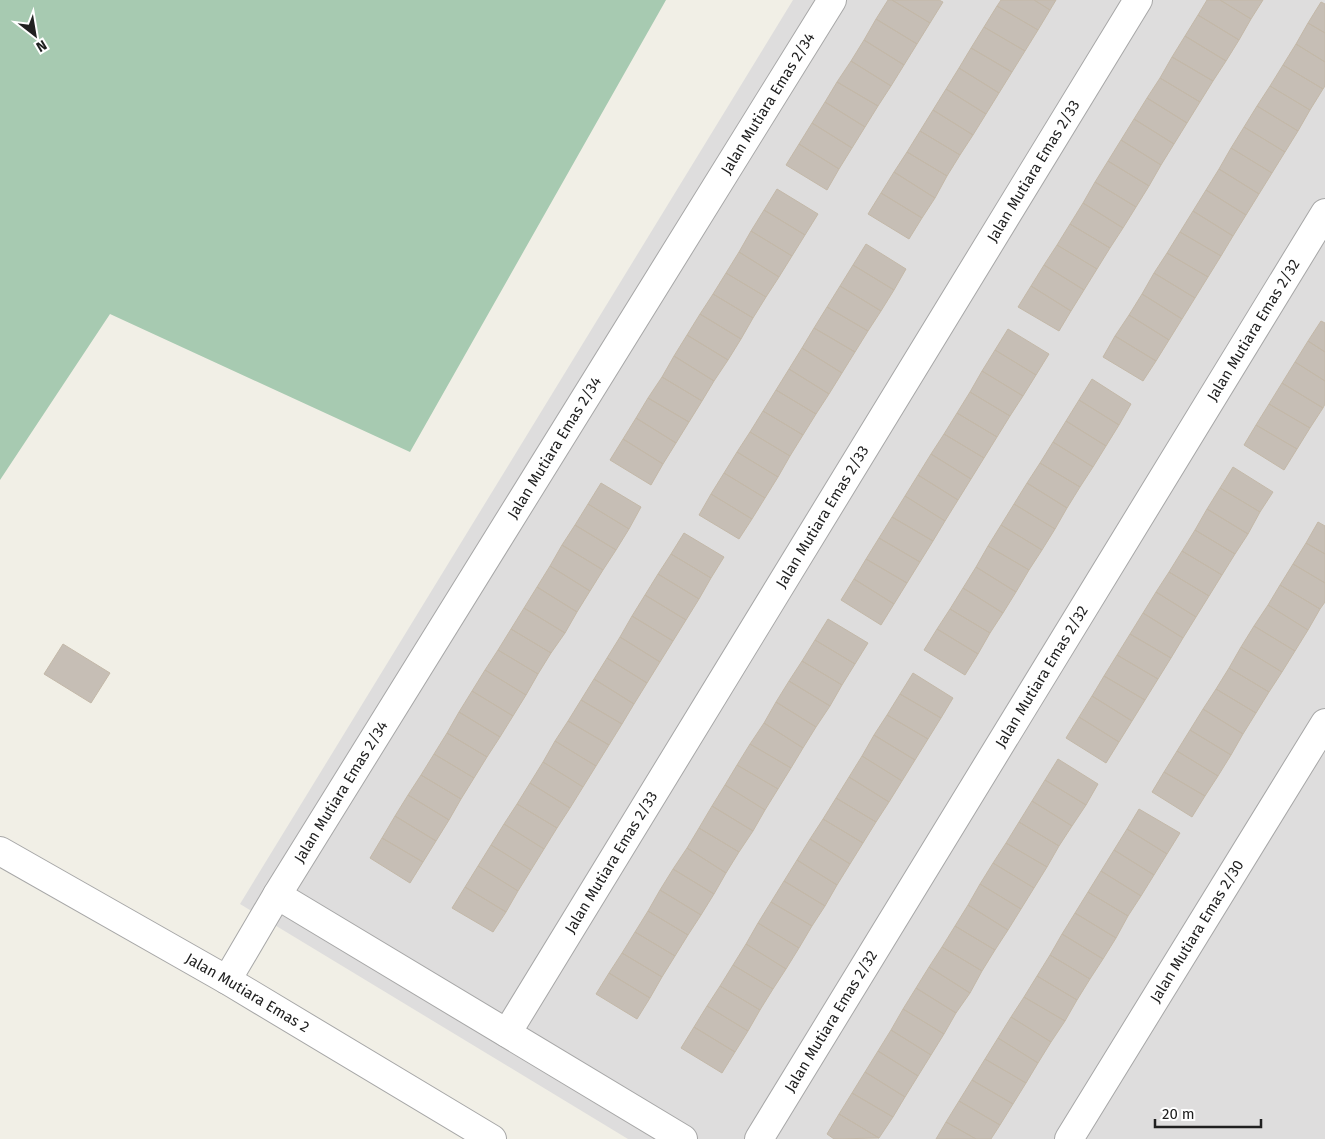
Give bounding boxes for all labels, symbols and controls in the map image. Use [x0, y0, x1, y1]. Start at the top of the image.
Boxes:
north arrow [10, 10, 60, 60]
street label: Jalan Mutiara Emas 2/34 [717, 29, 819, 178]
text: N [33, 36, 50, 55]
street label: Jalan Mutiara Emas 2/33 [983, 97, 1084, 245]
street label: Jalan Mutiara Emas 2/32 [1203, 256, 1304, 404]
street label: Jalan Mutiara Emas 2/34 [504, 373, 605, 522]
street label: Jalan Mutiara Emas 2/33 [772, 442, 873, 591]
street label: Jalan Mutiara Emas 2/32 [992, 602, 1092, 751]
street label: Jalan Mutiara Emas 2/34 [290, 718, 392, 866]
street label: Jalan Mutiara Emas 2/33 [561, 788, 661, 937]
street label: Jalan Mutiara Emas 2/30 [1146, 857, 1248, 1006]
street label: Jalan Mutiara Emas 2/32 [781, 947, 881, 1095]
street label: Jalan Mutiara Emas 2 [182, 949, 312, 1036]
scale bar [1155, 1096, 1261, 1128]
text: 20 m [1162, 1105, 1195, 1123]

